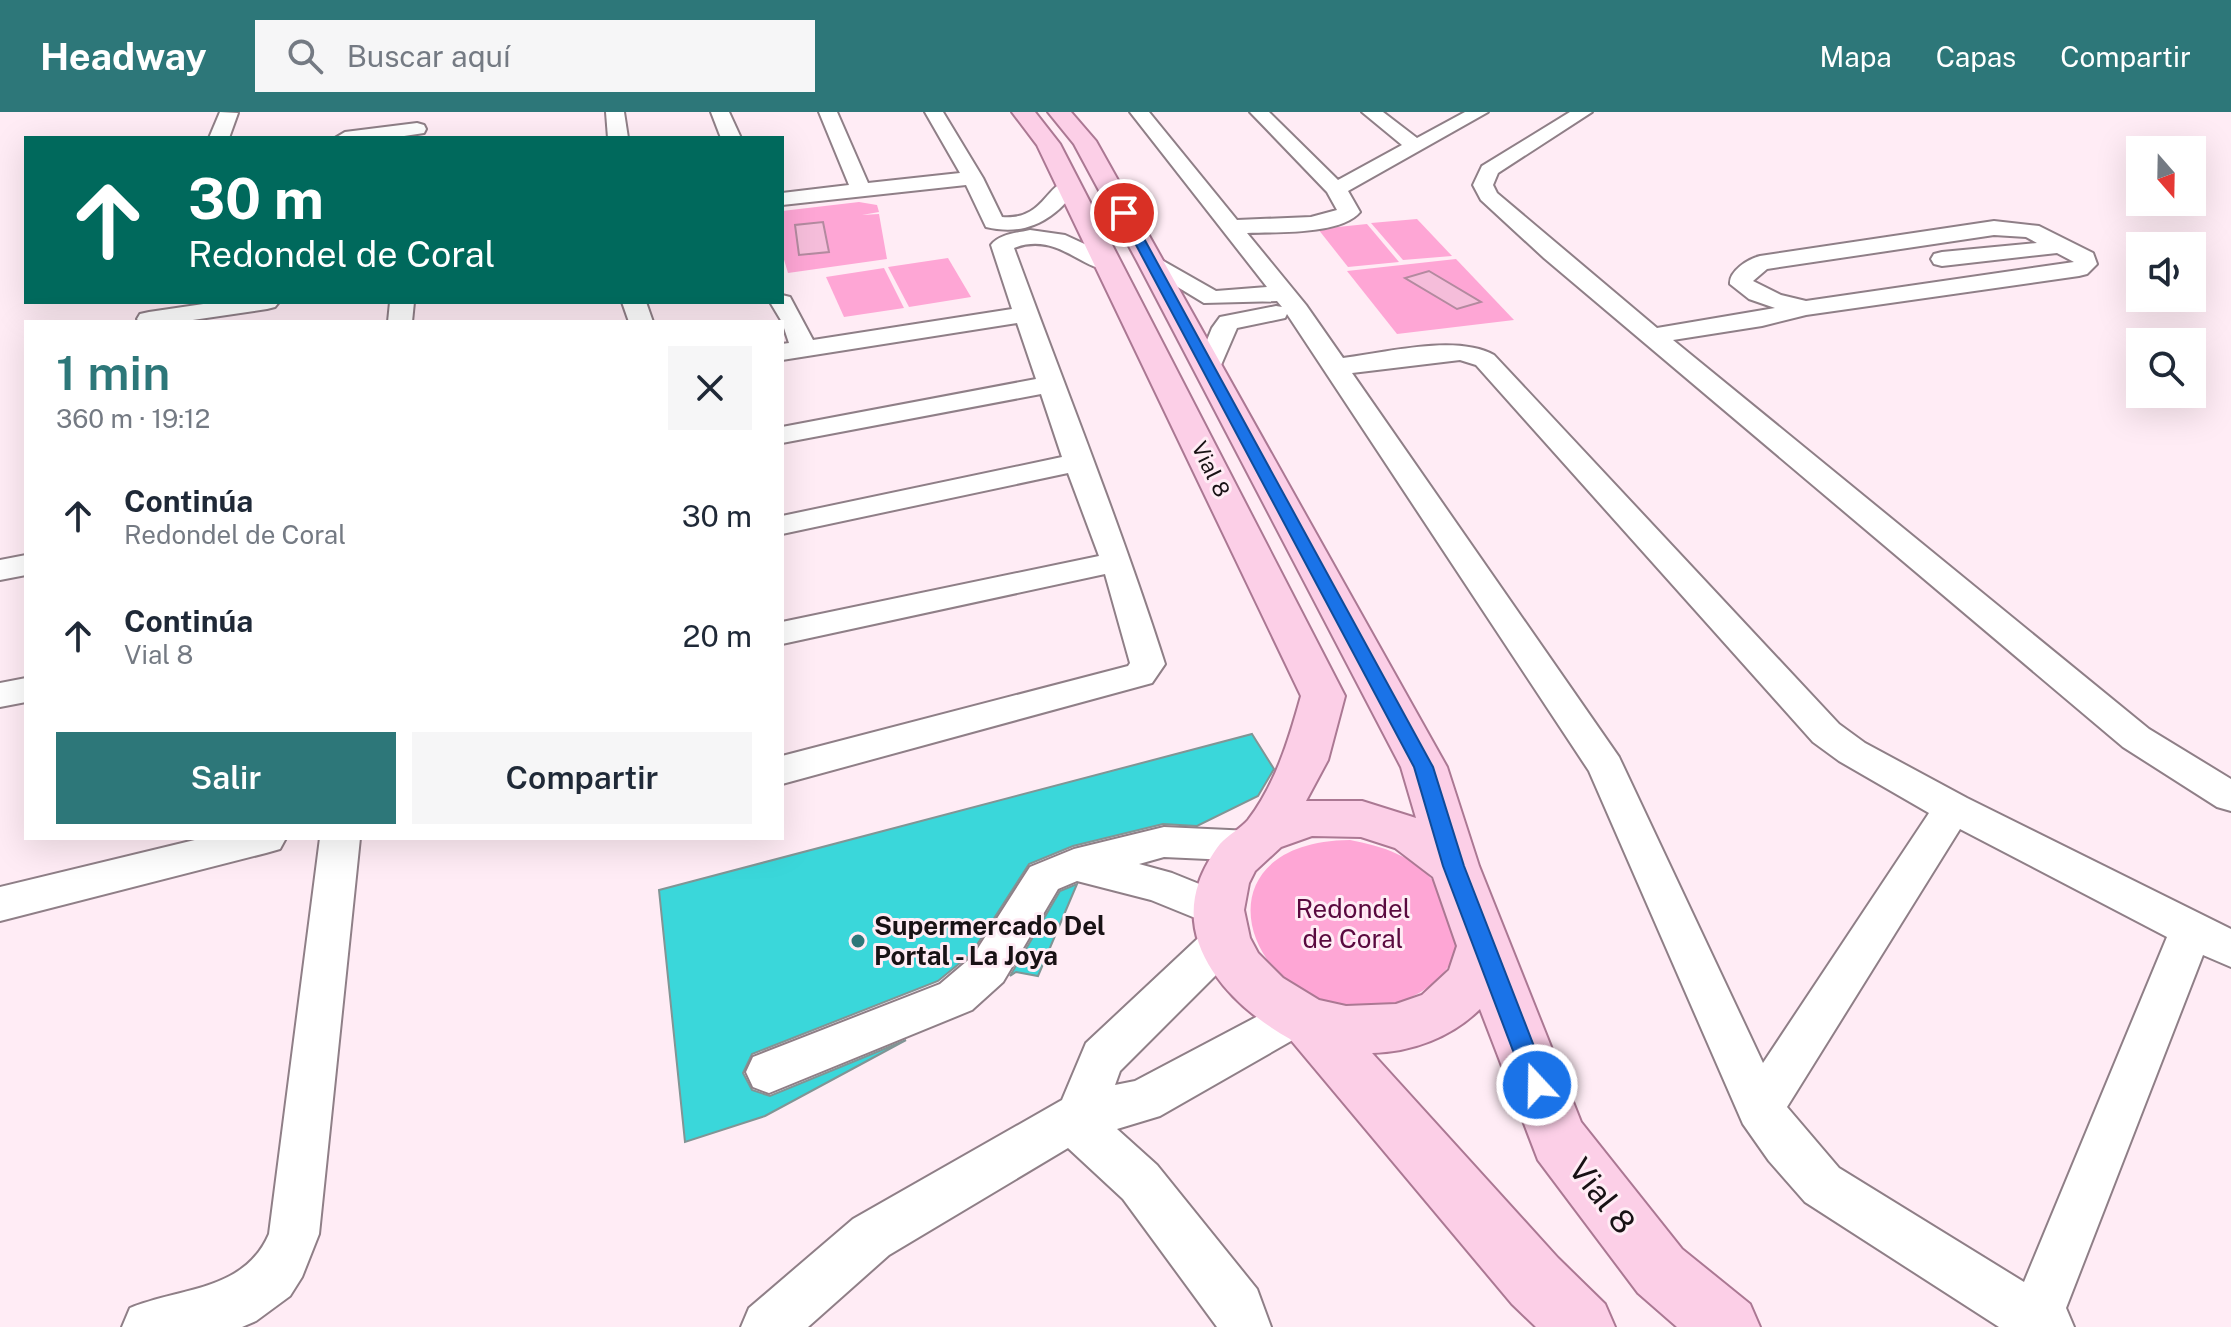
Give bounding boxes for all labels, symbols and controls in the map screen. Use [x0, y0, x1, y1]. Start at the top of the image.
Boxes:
search box [255, 20, 815, 92]
text: Headway [40, 34, 207, 79]
icon: search [283, 34, 327, 78]
text: Buscar aquí [347, 38, 510, 74]
text: Mapa [1819, 40, 1892, 73]
text: Capas [1936, 40, 2016, 73]
text: Compartir [2060, 40, 2191, 73]
north arrow [2126, 136, 2206, 216]
map controls [2126, 136, 2206, 408]
text: 30 m [188, 166, 324, 232]
icon: ahead [56, 168, 160, 272]
pin [1090, 179, 1158, 247]
icon: arrive [1102, 191, 1146, 235]
button: sound [2126, 232, 2206, 312]
text: Redondel de Coral [188, 233, 496, 275]
button: search [2126, 328, 2206, 408]
text: 1 min [56, 344, 170, 401]
button: close [668, 346, 752, 430]
text: 360 m · 19:12 [56, 403, 210, 434]
street label: Vial 8 [1186, 437, 1236, 501]
text: Continúa [124, 483, 253, 519]
icon: ahead [56, 494, 100, 538]
text: 30 m [682, 498, 752, 534]
text: Redondel de Coral [124, 519, 346, 550]
text: Continúa [124, 603, 253, 639]
icon: ahead [56, 614, 100, 658]
text: 20 m [683, 618, 752, 654]
text: Vial 8 [124, 639, 193, 670]
button: Salir [56, 732, 396, 824]
button: Compartir [412, 732, 752, 824]
park label: Redondel de Coral [1295, 893, 1411, 954]
place label: Supermercado Del Portal - La Joya [874, 910, 1106, 971]
marker: Supermercado Del Portal - La Joya [849, 932, 867, 950]
position arrow [1495, 1043, 1579, 1127]
street label: Vial 8 [1562, 1151, 1643, 1241]

